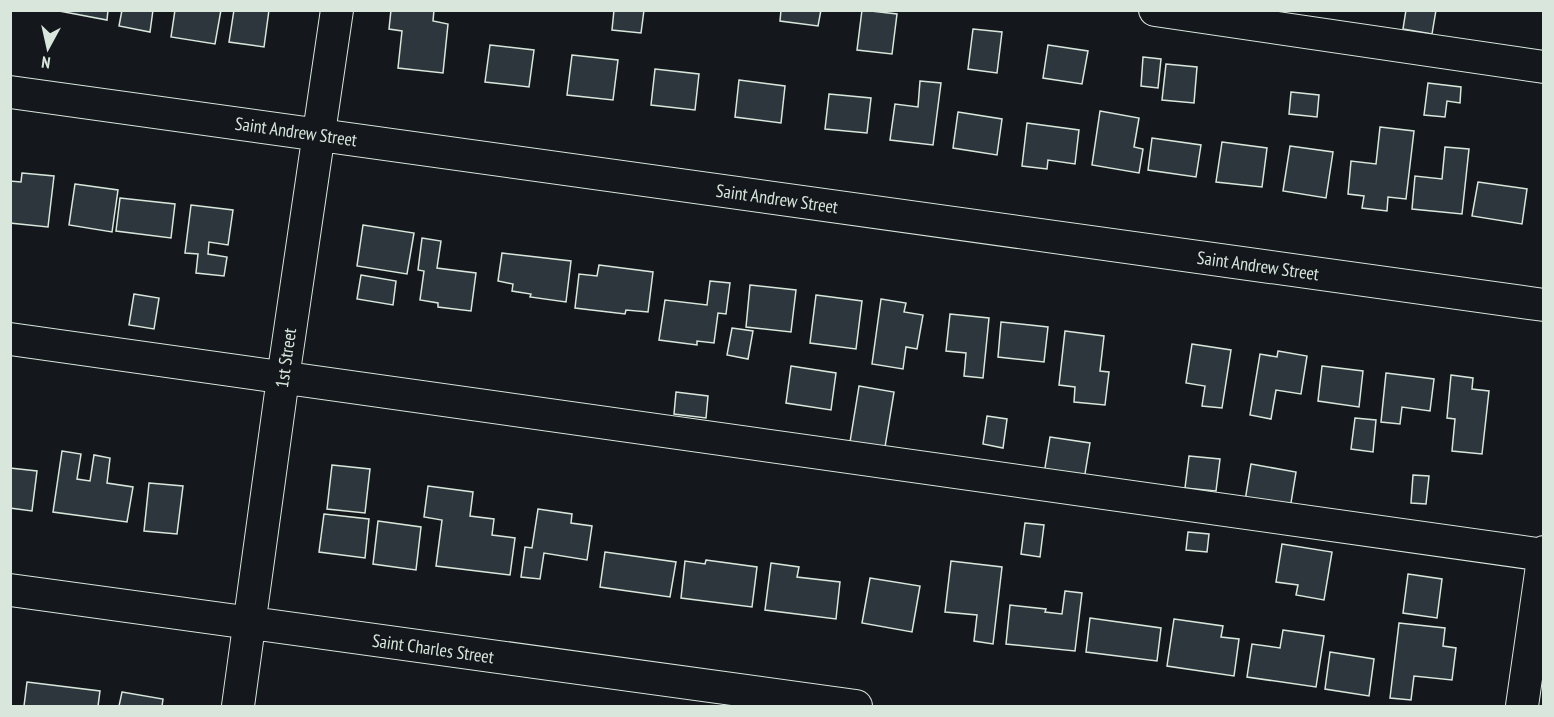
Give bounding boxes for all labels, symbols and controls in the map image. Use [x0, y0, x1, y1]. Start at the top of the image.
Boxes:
north arrow [18, 18, 78, 78]
text: N [40, 52, 52, 73]
street label: Saint Andrew Street [234, 112, 359, 151]
street label: Saint Andrew Street [715, 179, 840, 218]
street label: Saint Andrew Street [1196, 246, 1321, 285]
street label: 1st Street [270, 326, 301, 389]
street label: Saint Charles Street [371, 629, 495, 668]

